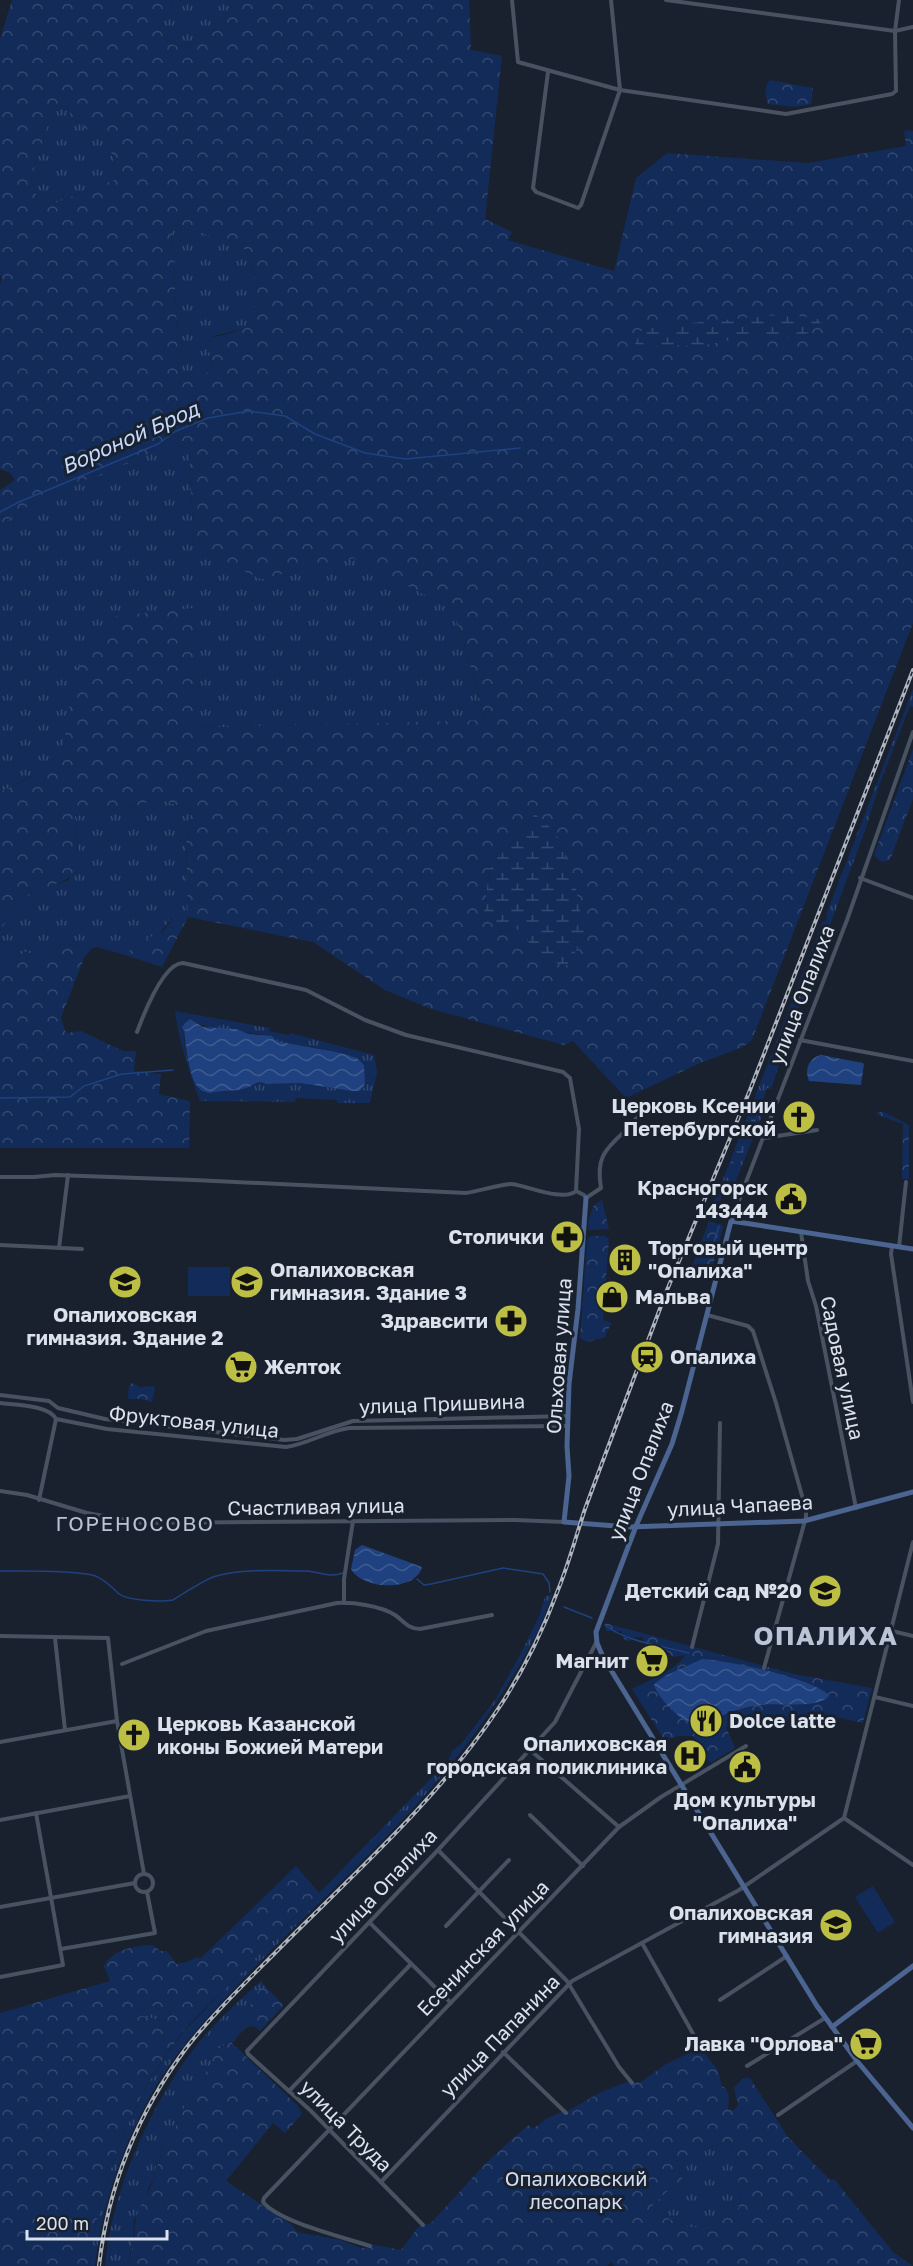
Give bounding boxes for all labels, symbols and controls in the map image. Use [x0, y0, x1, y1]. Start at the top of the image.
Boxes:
water label: Вороной Брод [57, 395, 203, 479]
street label: улица Опалиха [763, 921, 839, 1068]
place label: Церковь Ксении Петербургской [611, 1093, 776, 1140]
church icon: Церковь Ксении Петербургской [781, 1099, 817, 1135]
place label: Красногорск 143444 [637, 1175, 768, 1222]
public building icon: Красногорск 143444 [773, 1181, 809, 1217]
pharmacy icon: Столички [549, 1219, 585, 1255]
place label: Столички [448, 1224, 544, 1248]
place label: Торговый центр "Опалиха" [648, 1235, 808, 1282]
building icon: Торговый центр "Опалиха" [607, 1242, 643, 1278]
place label: Опалиховская гимназия. Здание 3 [270, 1257, 467, 1304]
school or university icon: Опалиховская гимназия. Здание 2 [107, 1264, 143, 1300]
school or university icon: Опалиховская гимназия. Здание 3 [229, 1264, 265, 1300]
street label: Ольховая улица [541, 1277, 575, 1435]
shop icon: Мальва [594, 1279, 630, 1315]
place label: Мальва [635, 1284, 711, 1308]
street label: Садовая улица [816, 1294, 870, 1442]
place label: Опалиховская гимназия. Здание 2 [27, 1302, 223, 1349]
pharmacy icon: Здравсити [493, 1303, 529, 1339]
place label: Здравсити [380, 1308, 488, 1332]
station icon: Опалиха [629, 1339, 665, 1375]
place label: Опалиха [670, 1344, 756, 1368]
supermarket icon: Желток [223, 1349, 259, 1385]
place label: Желток [264, 1354, 342, 1378]
street label: улица Пришвина [358, 1388, 525, 1418]
street label: улица Опалиха [602, 1397, 678, 1544]
street label: Фруктовая улица [108, 1400, 280, 1442]
street label: улица Чапаева [667, 1489, 813, 1521]
street label: Счастливая улица [227, 1492, 405, 1520]
district label: ГОРЕНОСОВО [55, 1510, 215, 1536]
school or university icon: Детский сад №20 [807, 1573, 843, 1609]
place label: Детский сад №20 [625, 1578, 802, 1602]
district label: ОПАЛИХА [753, 1620, 899, 1651]
supermarket icon: Магнит [634, 1643, 670, 1679]
place label: Магнит [556, 1648, 629, 1672]
restaurant icon: Dolce latte [688, 1703, 724, 1739]
place label: Dolce latte [729, 1708, 836, 1732]
place label: Церковь Казанской иконы Божией Матери [157, 1711, 383, 1758]
church icon: Церковь Казанской иконы Божией Матери [116, 1717, 152, 1753]
place label: Опалиховская городская поликлиника [427, 1731, 667, 1778]
hospital icon: Опалиховская городская поликлиника [672, 1738, 708, 1774]
public building icon: Дом культуры "Опалиха" [727, 1749, 763, 1785]
place label: Дом культуры "Опалиха" [674, 1787, 816, 1834]
street label: улица Опалиха [323, 1823, 441, 1948]
street label: Есенинская улица [411, 1874, 553, 2020]
place label: Опалиховская гимназия [669, 1900, 813, 1947]
school or university icon: Опалиховская гимназия [818, 1907, 854, 1943]
street label: улица Папанина [435, 1969, 564, 2102]
supermarket icon: Лавка "Орлова" [848, 2026, 884, 2062]
place label: Лавка "Орлова" [684, 2031, 843, 2055]
street label: улица Труда [296, 2074, 398, 2176]
park label: Опалиховский лесопарк [505, 2166, 647, 2213]
scale bar [27, 2203, 166, 2241]
text: 200 m [36, 2212, 89, 2234]

